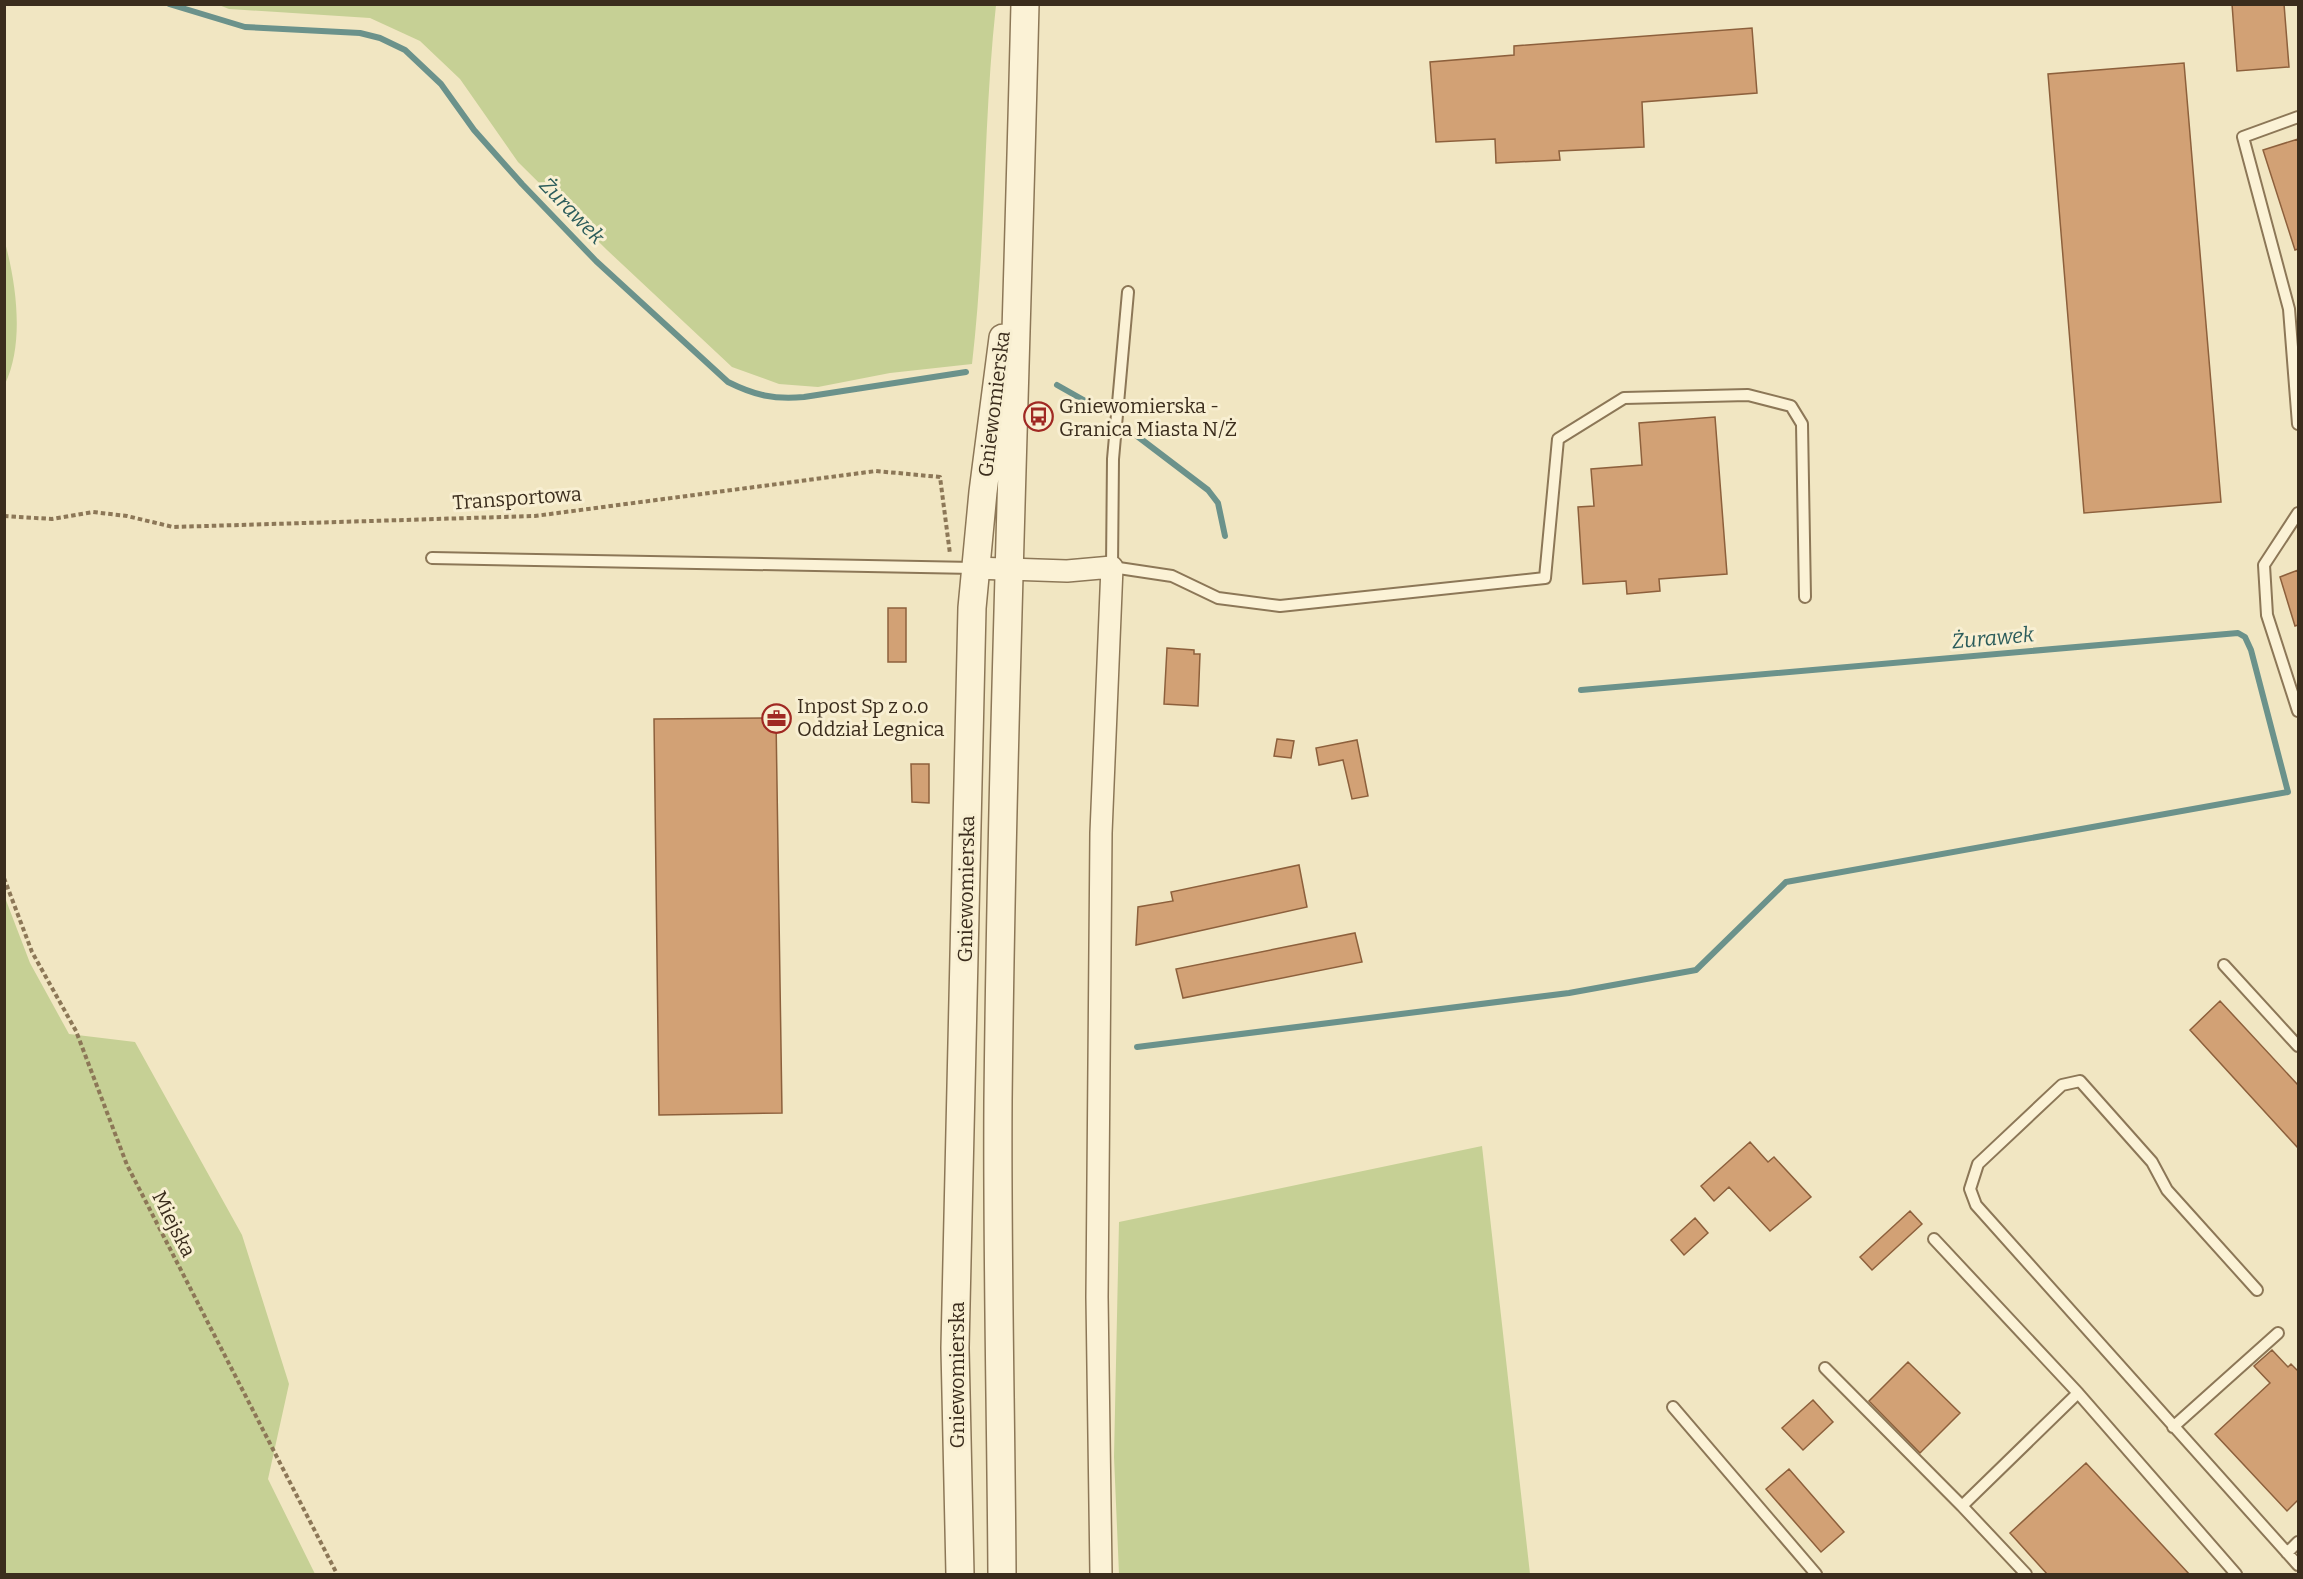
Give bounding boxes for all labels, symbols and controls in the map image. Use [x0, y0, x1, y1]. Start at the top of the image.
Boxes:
water label: Żurawek [534, 172, 610, 250]
street label: Gniewomierska [973, 330, 1015, 478]
place label: Gniewomierska - Granica Miasta N/Ż [1059, 394, 1237, 441]
bus stop icon: Gniewomierska - Granica Miasta N/Ż [1022, 401, 1054, 433]
street label: Transportowa [452, 482, 582, 514]
water label: Żurawek [1951, 621, 2036, 655]
place label: Inpost Sp z o.o Oddział Legnica [797, 694, 945, 741]
office icon: Inpost Sp z o.o Oddział Legnica [760, 702, 792, 734]
street label: Gniewomierska [953, 815, 979, 963]
street label: Miejska [146, 1187, 201, 1262]
street label: Gniewomierska [945, 1301, 969, 1448]

